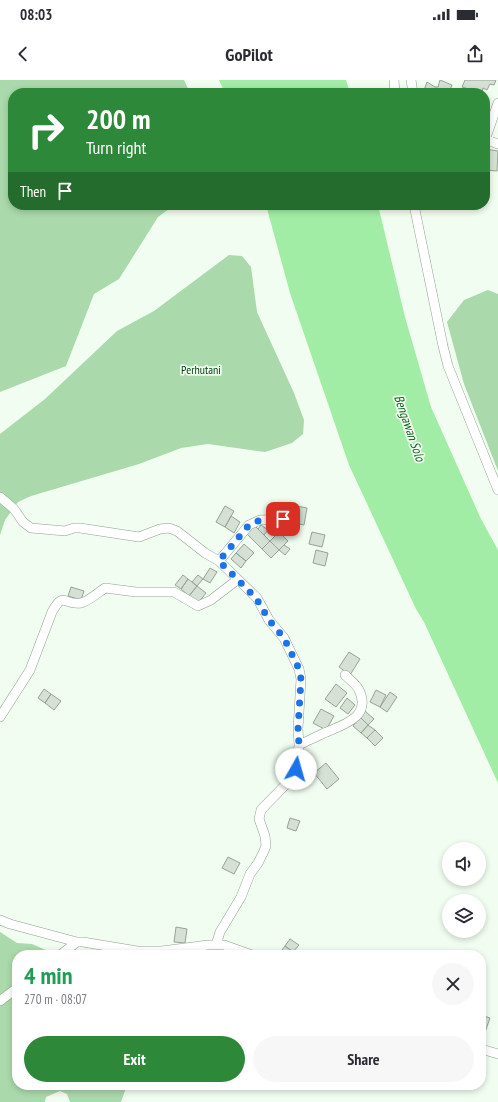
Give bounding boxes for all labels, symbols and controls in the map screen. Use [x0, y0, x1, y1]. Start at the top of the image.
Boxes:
text: 08:03 [20, 5, 52, 24]
icon: back [12, 43, 34, 65]
text: GoPilot [225, 43, 273, 66]
icon: share [464, 43, 486, 65]
text: 200 m [86, 100, 150, 137]
icon: right [20, 104, 72, 156]
text: Turn right [86, 136, 146, 159]
icon: arrive [54, 180, 76, 202]
text: Then [20, 182, 46, 201]
park label: Perhutani [181, 362, 221, 377]
water label: Bengawan Solo [390, 393, 429, 465]
pin [266, 502, 300, 536]
icon: arrive [272, 508, 294, 530]
position arrow [275, 748, 317, 790]
map controls [442, 842, 486, 938]
button: sound [442, 842, 486, 886]
button: layers [442, 894, 486, 938]
text: 4 min [24, 960, 72, 991]
button: close [432, 963, 474, 1005]
text: 270 m · 08:07 [24, 991, 87, 1008]
button: Exit [24, 1036, 245, 1082]
button: Share [253, 1036, 474, 1082]

